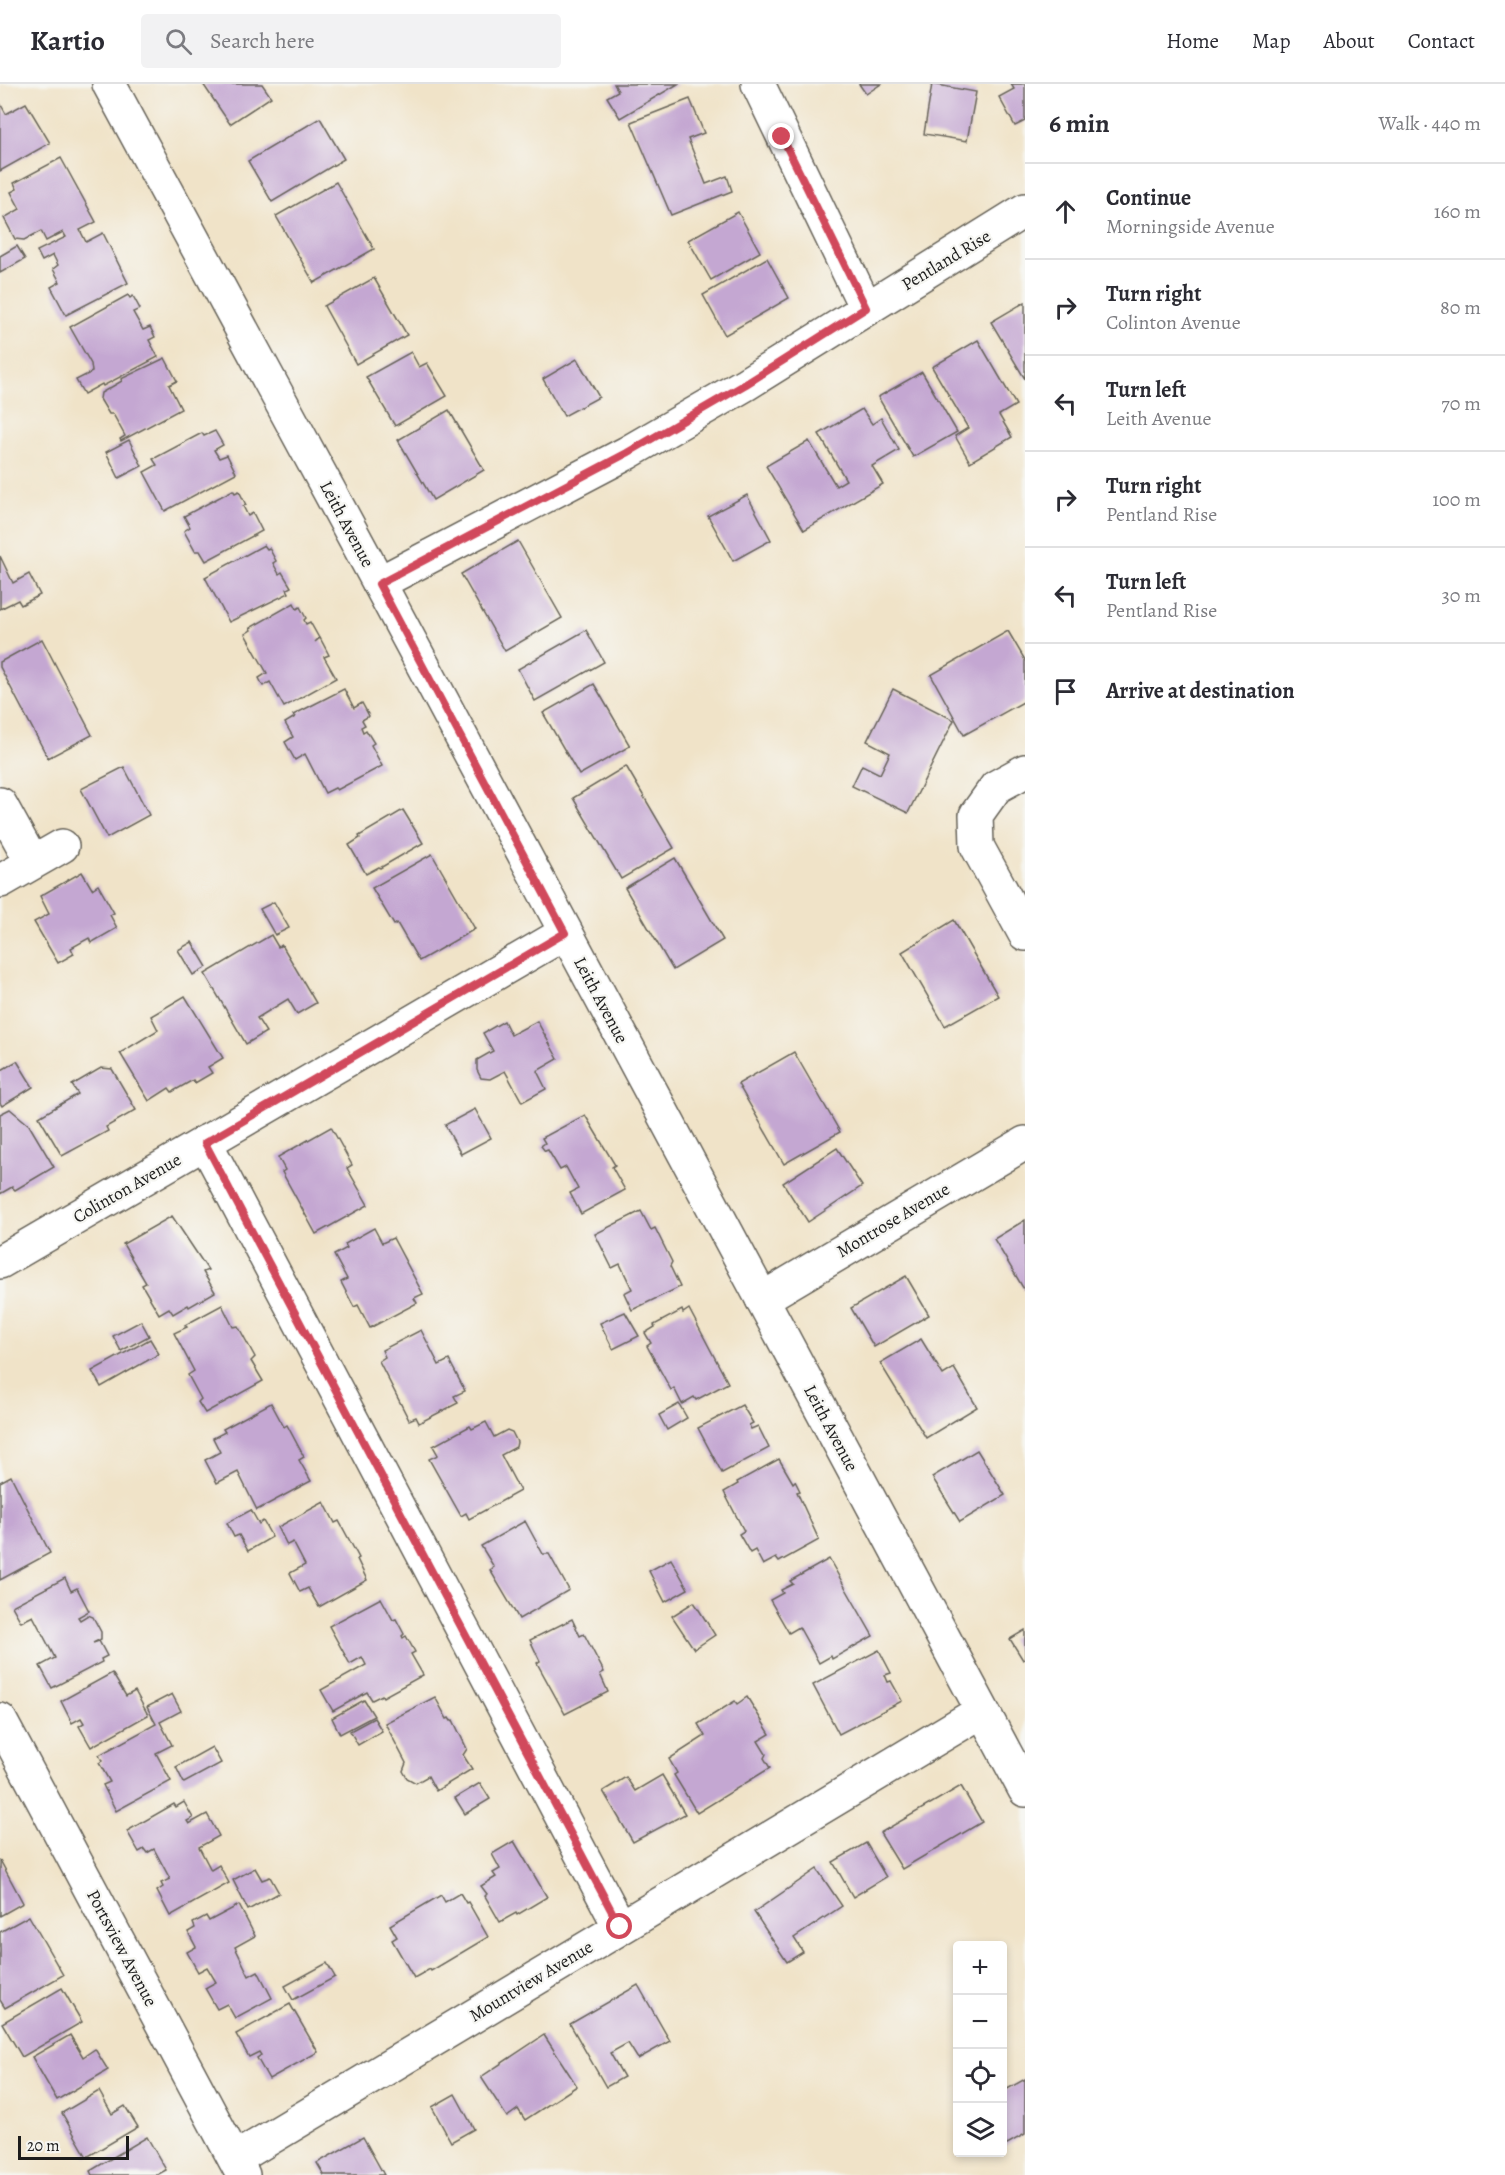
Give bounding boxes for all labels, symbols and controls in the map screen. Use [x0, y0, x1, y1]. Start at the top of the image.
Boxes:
search box [141, 14, 561, 68]
text: Kartio [30, 22, 105, 60]
icon: search [162, 25, 195, 58]
text: Search here [210, 26, 315, 56]
text: Home [1166, 27, 1219, 55]
text: Map [1252, 27, 1290, 55]
text: About [1323, 27, 1375, 55]
text: Contact [1408, 27, 1475, 55]
text: 6 min [1049, 106, 1110, 141]
text: Walk · 440 m [1379, 110, 1481, 137]
route end [768, 123, 794, 149]
text: Continue [1106, 183, 1191, 213]
icon: ahead [1049, 195, 1082, 228]
text: 160 m [1434, 198, 1481, 225]
text: Morningside Avenue [1106, 213, 1275, 240]
street label: Pentland Rise [897, 224, 995, 296]
text: Turn right [1106, 279, 1202, 309]
icon: right [1049, 291, 1082, 324]
text: 80 m [1440, 294, 1481, 321]
text: Colinton Avenue [1106, 309, 1241, 336]
text: Turn left [1106, 375, 1186, 405]
icon: left [1049, 387, 1082, 420]
text: 70 m [1441, 390, 1481, 417]
text: Leith Avenue [1106, 405, 1212, 432]
text: Turn right [1106, 471, 1202, 501]
street label: Leith Avenue [314, 476, 380, 572]
icon: right [1049, 483, 1082, 516]
text: 100 m [1432, 486, 1481, 513]
text: Pentland Rise [1106, 501, 1217, 528]
text: Turn left [1106, 567, 1186, 597]
icon: left [1049, 579, 1082, 612]
text: 30 m [1441, 582, 1481, 609]
text: Pentland Rise [1106, 597, 1217, 624]
icon: arrive [1049, 675, 1082, 708]
text: Arrive at destination [1106, 676, 1295, 706]
street label: Leith Avenue [568, 952, 634, 1048]
street label: Colinton Avenue [69, 1147, 185, 1229]
street label: Montrose Avenue [832, 1177, 954, 1263]
street label: Leith Avenue [798, 1380, 864, 1476]
street label: Portsview Avenue [81, 1885, 163, 2011]
route start [606, 1913, 632, 1939]
street label: Mountview Avenue [465, 1935, 597, 2027]
map controls [953, 1941, 1007, 2157]
button: + [953, 1941, 1007, 1995]
button: − [953, 1995, 1007, 2049]
button: locate [953, 2049, 1007, 2103]
button: layers [953, 2103, 1007, 2157]
scale bar [18, 2133, 129, 2160]
text: 20 m [27, 2135, 60, 2157]

